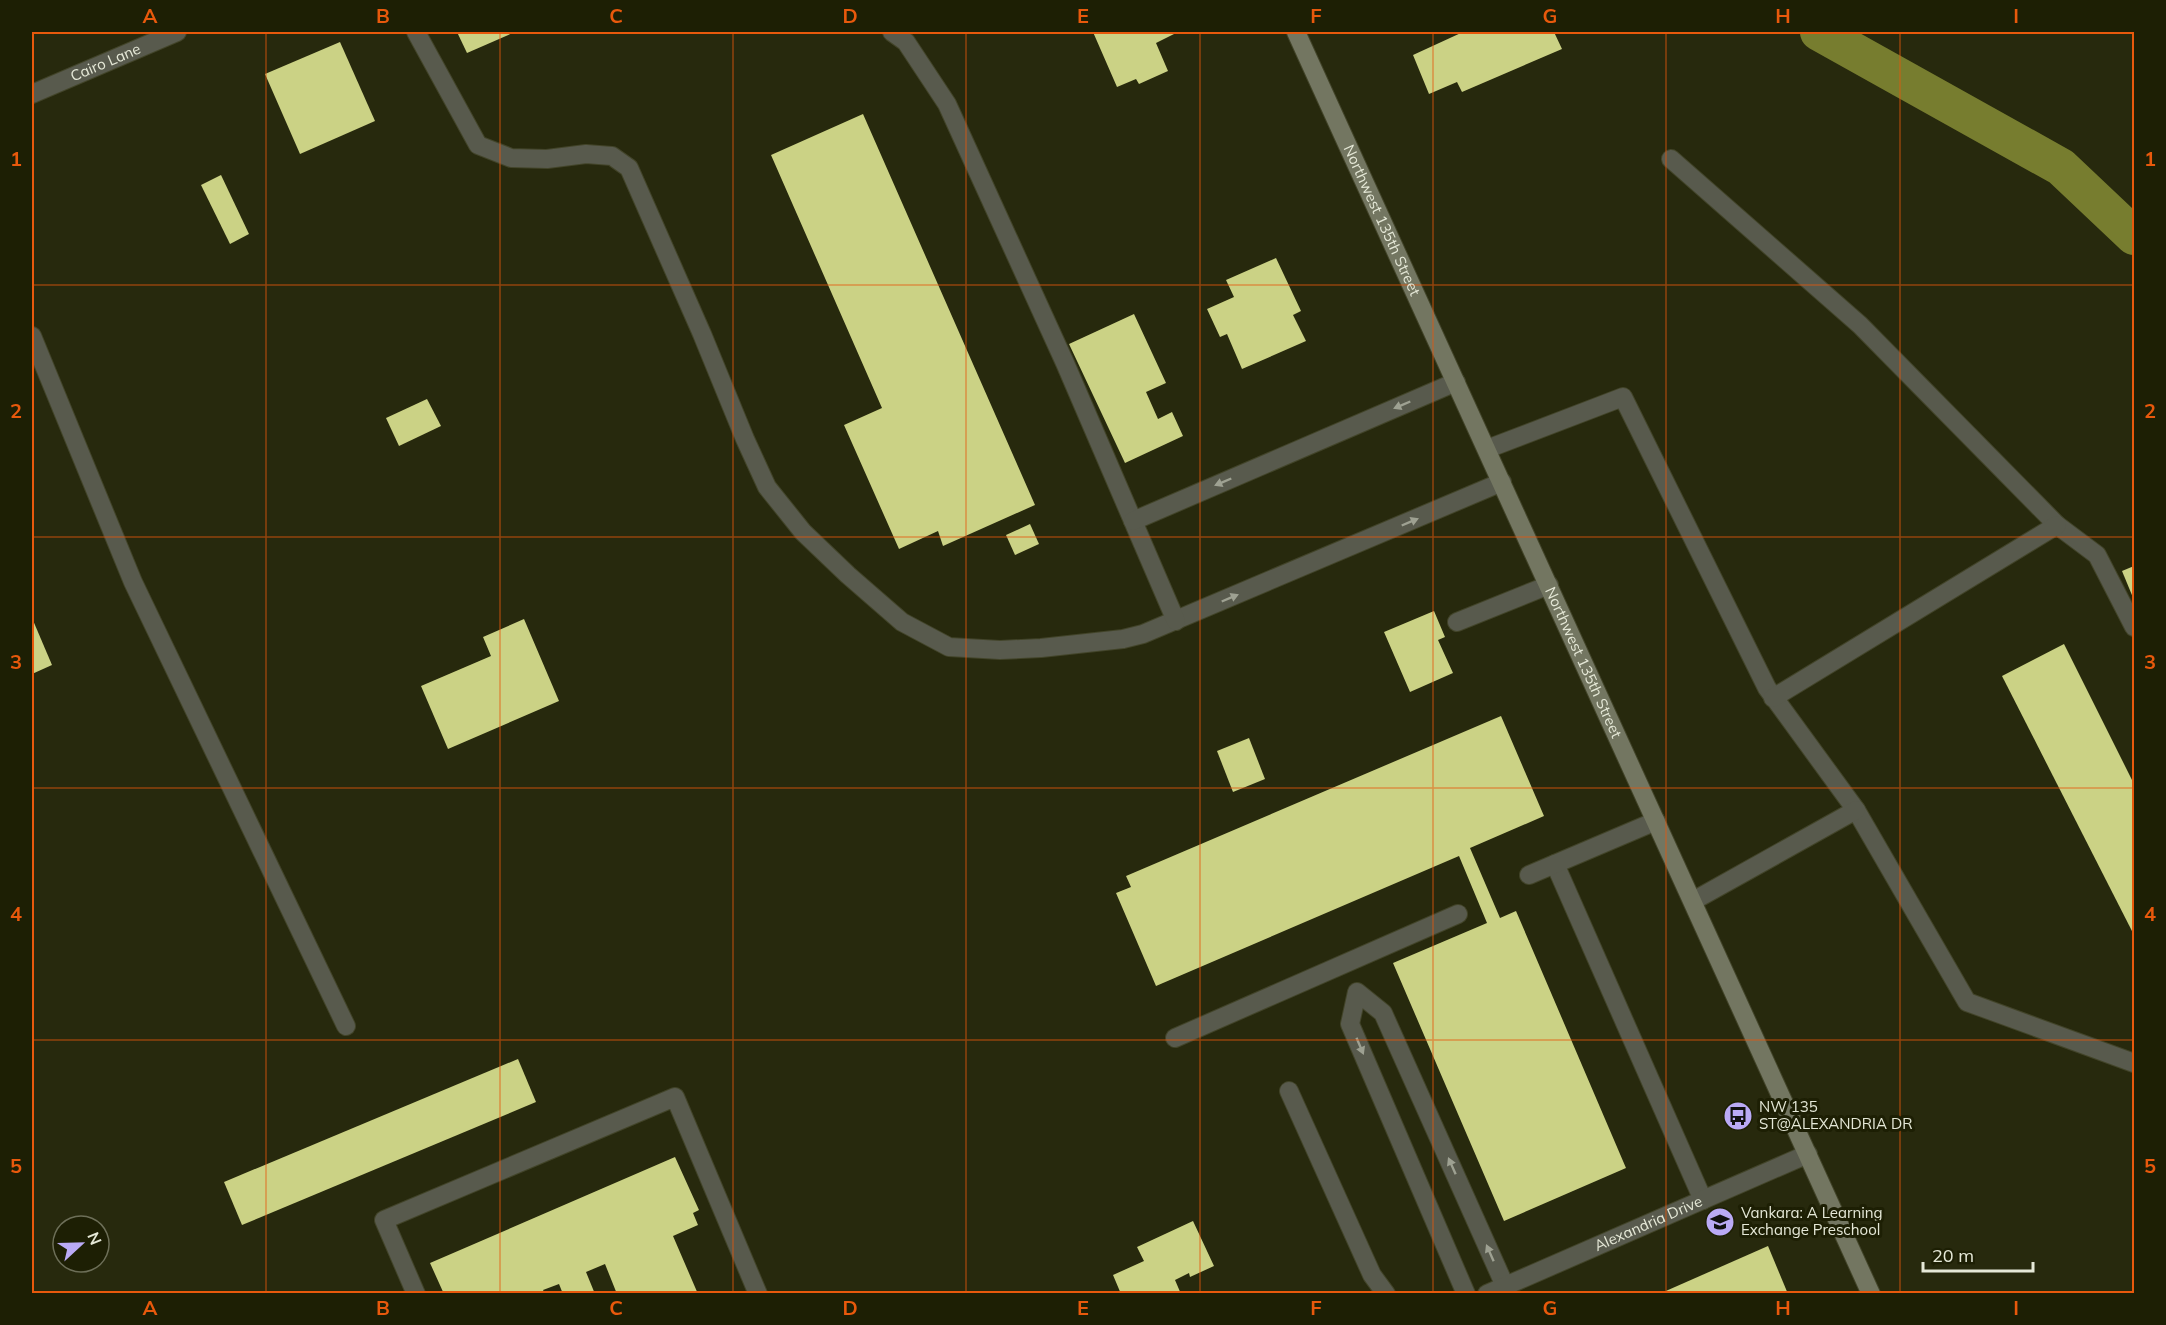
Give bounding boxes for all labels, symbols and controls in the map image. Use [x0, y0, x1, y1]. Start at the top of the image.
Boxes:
text: A [143, 3, 158, 28]
text: B [376, 3, 390, 28]
text: C [609, 3, 623, 28]
text: D [842, 3, 858, 28]
text: E [1077, 3, 1089, 28]
text: F [1310, 3, 1322, 28]
text: G [1543, 3, 1557, 28]
text: H [1775, 3, 1791, 28]
text: I [2013, 3, 2019, 28]
street label: Cairo Lane [67, 39, 143, 85]
street label: Northwest 135th Street [1340, 142, 1425, 299]
text: 1 [10, 146, 22, 171]
text: 1 [2144, 146, 2156, 171]
text: 2 [10, 398, 22, 423]
text: 2 [2144, 398, 2156, 423]
one-way arrow [1393, 400, 1411, 410]
one-way arrow [1214, 477, 1232, 487]
one-way arrow [1401, 518, 1418, 527]
street label: Northwest 135th Street [1541, 584, 1626, 741]
one-way arrow [1222, 593, 1240, 603]
text: 3 [10, 649, 22, 674]
text: 3 [2144, 649, 2156, 674]
text: 4 [10, 901, 22, 926]
text: 4 [2144, 901, 2156, 926]
one-way arrow [1356, 1037, 1365, 1055]
place label: NW 135 ST@ALEXANDRIA DR [1759, 1097, 1913, 1133]
bus stop icon: NW 135 ST@ALEXANDRIA DR [1722, 1100, 1754, 1132]
text: 5 [10, 1153, 22, 1178]
text: 5 [2144, 1153, 2156, 1178]
one-way arrow [1447, 1158, 1456, 1175]
street label: Alexandria Drive [1591, 1191, 1705, 1255]
place label: Vankara: A Learning Exchange Preschool [1741, 1203, 1883, 1239]
school or university icon: Vankara: A Learning Exchange Preschool [1704, 1206, 1736, 1238]
north arrow [51, 1214, 111, 1274]
text: N [83, 1229, 106, 1248]
scale bar [1923, 1235, 2032, 1273]
one-way arrow [1486, 1244, 1495, 1261]
text: 20 m [1932, 1244, 1974, 1267]
text: A [143, 1295, 158, 1320]
text: B [376, 1295, 390, 1320]
text: C [609, 1295, 623, 1320]
text: D [842, 1295, 858, 1320]
text: E [1077, 1295, 1089, 1320]
text: F [1310, 1295, 1322, 1320]
text: G [1543, 1295, 1557, 1320]
text: H [1775, 1295, 1791, 1320]
text: I [2013, 1295, 2019, 1320]

